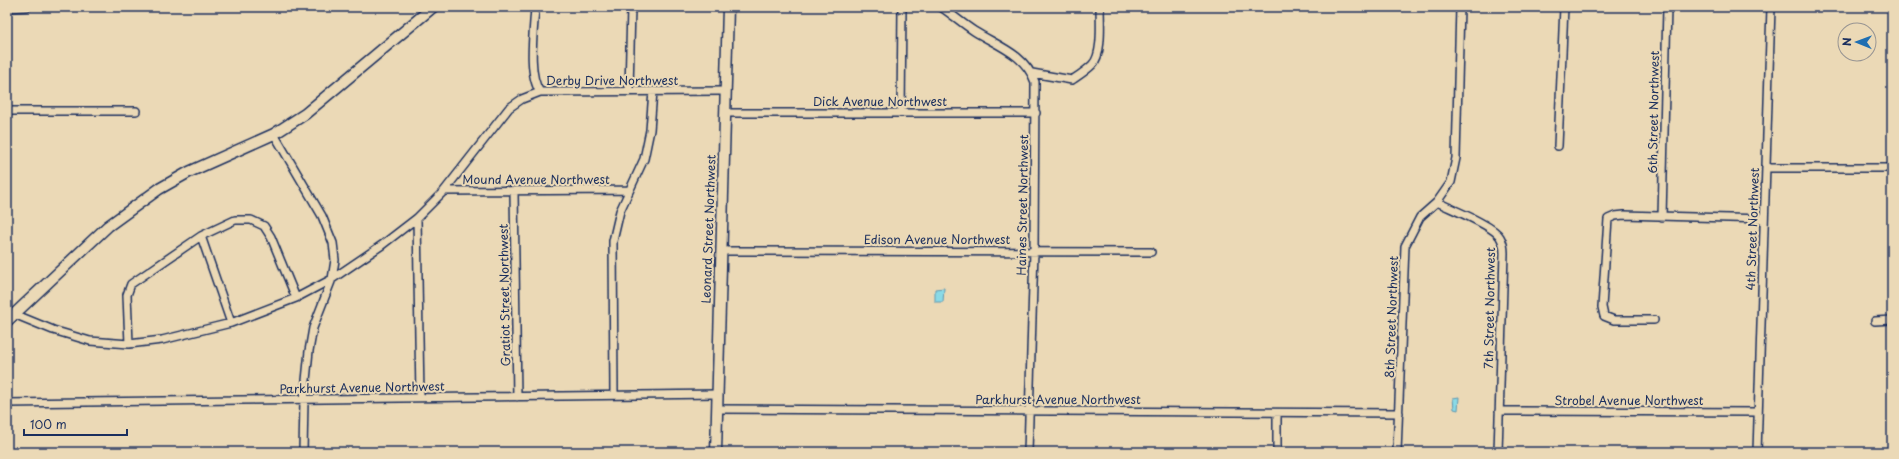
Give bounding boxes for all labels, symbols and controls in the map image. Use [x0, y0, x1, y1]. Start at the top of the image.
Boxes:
north arrow [1837, 22, 1877, 62]
text: N [1838, 37, 1855, 46]
street label: 6th Street Northwest [1643, 50, 1663, 174]
street label: Derby Drive Northwest [546, 71, 678, 89]
street label: Dick Avenue Northwest [813, 92, 947, 110]
street label: Haines Street Northwest [1012, 134, 1032, 276]
street label: Leonard Street Northwest [696, 154, 720, 304]
street label: 4th Street Northwest [1741, 167, 1763, 291]
street label: Mound Avenue Northwest [462, 170, 610, 188]
street label: Gratiot Street Northwest [494, 223, 514, 366]
street label: Edison Avenue Northwest [864, 230, 1011, 248]
street label: 7th Street Northwest [1479, 247, 1499, 369]
street label: 8th Street Northwest [1380, 255, 1402, 379]
street label: Parkhurst Avenue Northwest [279, 377, 445, 397]
street label: Parkhurst Avenue Northwest [975, 390, 1141, 408]
street label: Strobel Avenue Northwest [1554, 391, 1704, 409]
scale bar [24, 411, 127, 437]
text: 100 m [30, 415, 67, 433]

